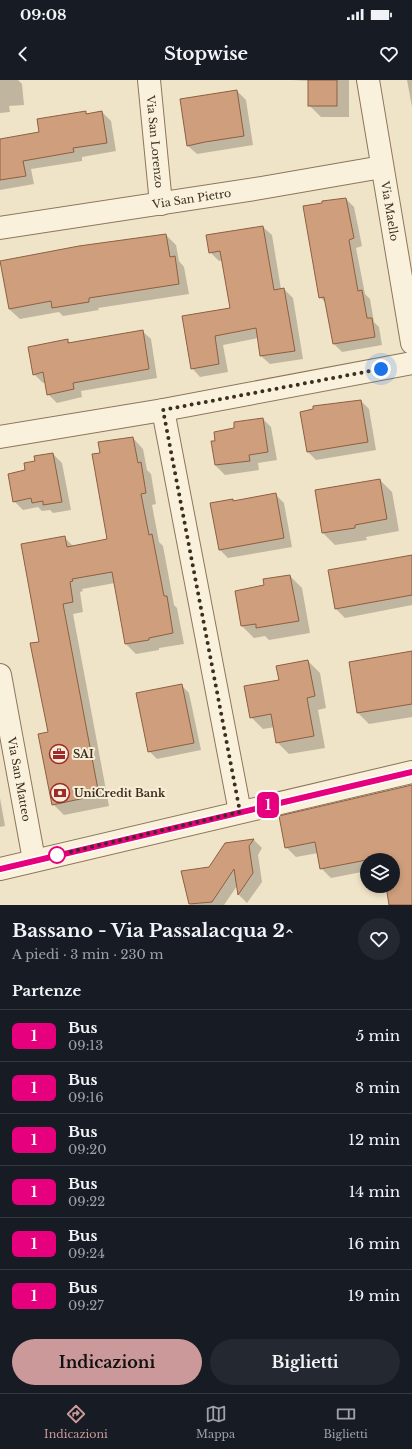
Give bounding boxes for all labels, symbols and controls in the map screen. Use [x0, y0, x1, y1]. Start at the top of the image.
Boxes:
text: 09:08 [20, 5, 67, 24]
icon: back [12, 43, 34, 65]
text: Stopwise [164, 43, 248, 65]
icon: heart [378, 43, 400, 65]
street label: Via San Lorenzo [143, 94, 166, 189]
street label: Via Maello [378, 179, 402, 242]
street label: Via San Pietro [150, 186, 232, 212]
your location [371, 359, 391, 379]
street label: Via San Matteo [4, 735, 34, 823]
office icon: SAI [48, 743, 70, 765]
place label: SAI [73, 747, 94, 761]
bank icon: UniCredit Bank [49, 782, 71, 804]
place label: UniCredit Bank [74, 786, 166, 800]
line badge: 1 [255, 792, 281, 818]
text: 1 [265, 796, 271, 814]
unlabelled marker [48, 846, 66, 864]
map controls [360, 853, 400, 893]
button: layers [360, 853, 400, 893]
button: heart [358, 918, 400, 960]
text: Bassano - Via Passalacqua 2^ [12, 919, 294, 942]
text: A piedi · 3 min · 230 m [12, 946, 164, 963]
text: Partenze [12, 981, 81, 1000]
text: Bus [68, 1018, 98, 1037]
text: 5 min [356, 1026, 400, 1045]
text: 1 [31, 1027, 37, 1045]
text: 09:13 [68, 1037, 103, 1054]
text: Bus [68, 1070, 98, 1089]
text: 8 min [355, 1078, 400, 1097]
text: 1 [31, 1079, 37, 1097]
text: 09:16 [68, 1089, 104, 1106]
text: Bus [68, 1122, 98, 1141]
text: 12 min [348, 1130, 400, 1149]
text: 1 [31, 1131, 37, 1149]
text: 09:20 [68, 1141, 107, 1158]
text: Bus [68, 1174, 98, 1193]
text: 14 min [349, 1182, 400, 1201]
text: 1 [31, 1183, 37, 1201]
text: 09:22 [68, 1193, 105, 1210]
text: Bus [68, 1226, 98, 1245]
text: 16 min [348, 1234, 400, 1253]
text: 1 [31, 1235, 37, 1253]
text: 09:24 [68, 1245, 105, 1262]
text: Bus [68, 1278, 98, 1297]
text: 19 min [348, 1286, 400, 1305]
text: 1 [31, 1287, 37, 1305]
text: 09:27 [68, 1297, 104, 1314]
button: Indicazioni [12, 1339, 202, 1385]
button: Biglietti [210, 1339, 400, 1385]
tab: Indicazioni [44, 1403, 108, 1441]
tab: Mappa [196, 1403, 235, 1441]
tab: Biglietti [323, 1403, 368, 1441]

